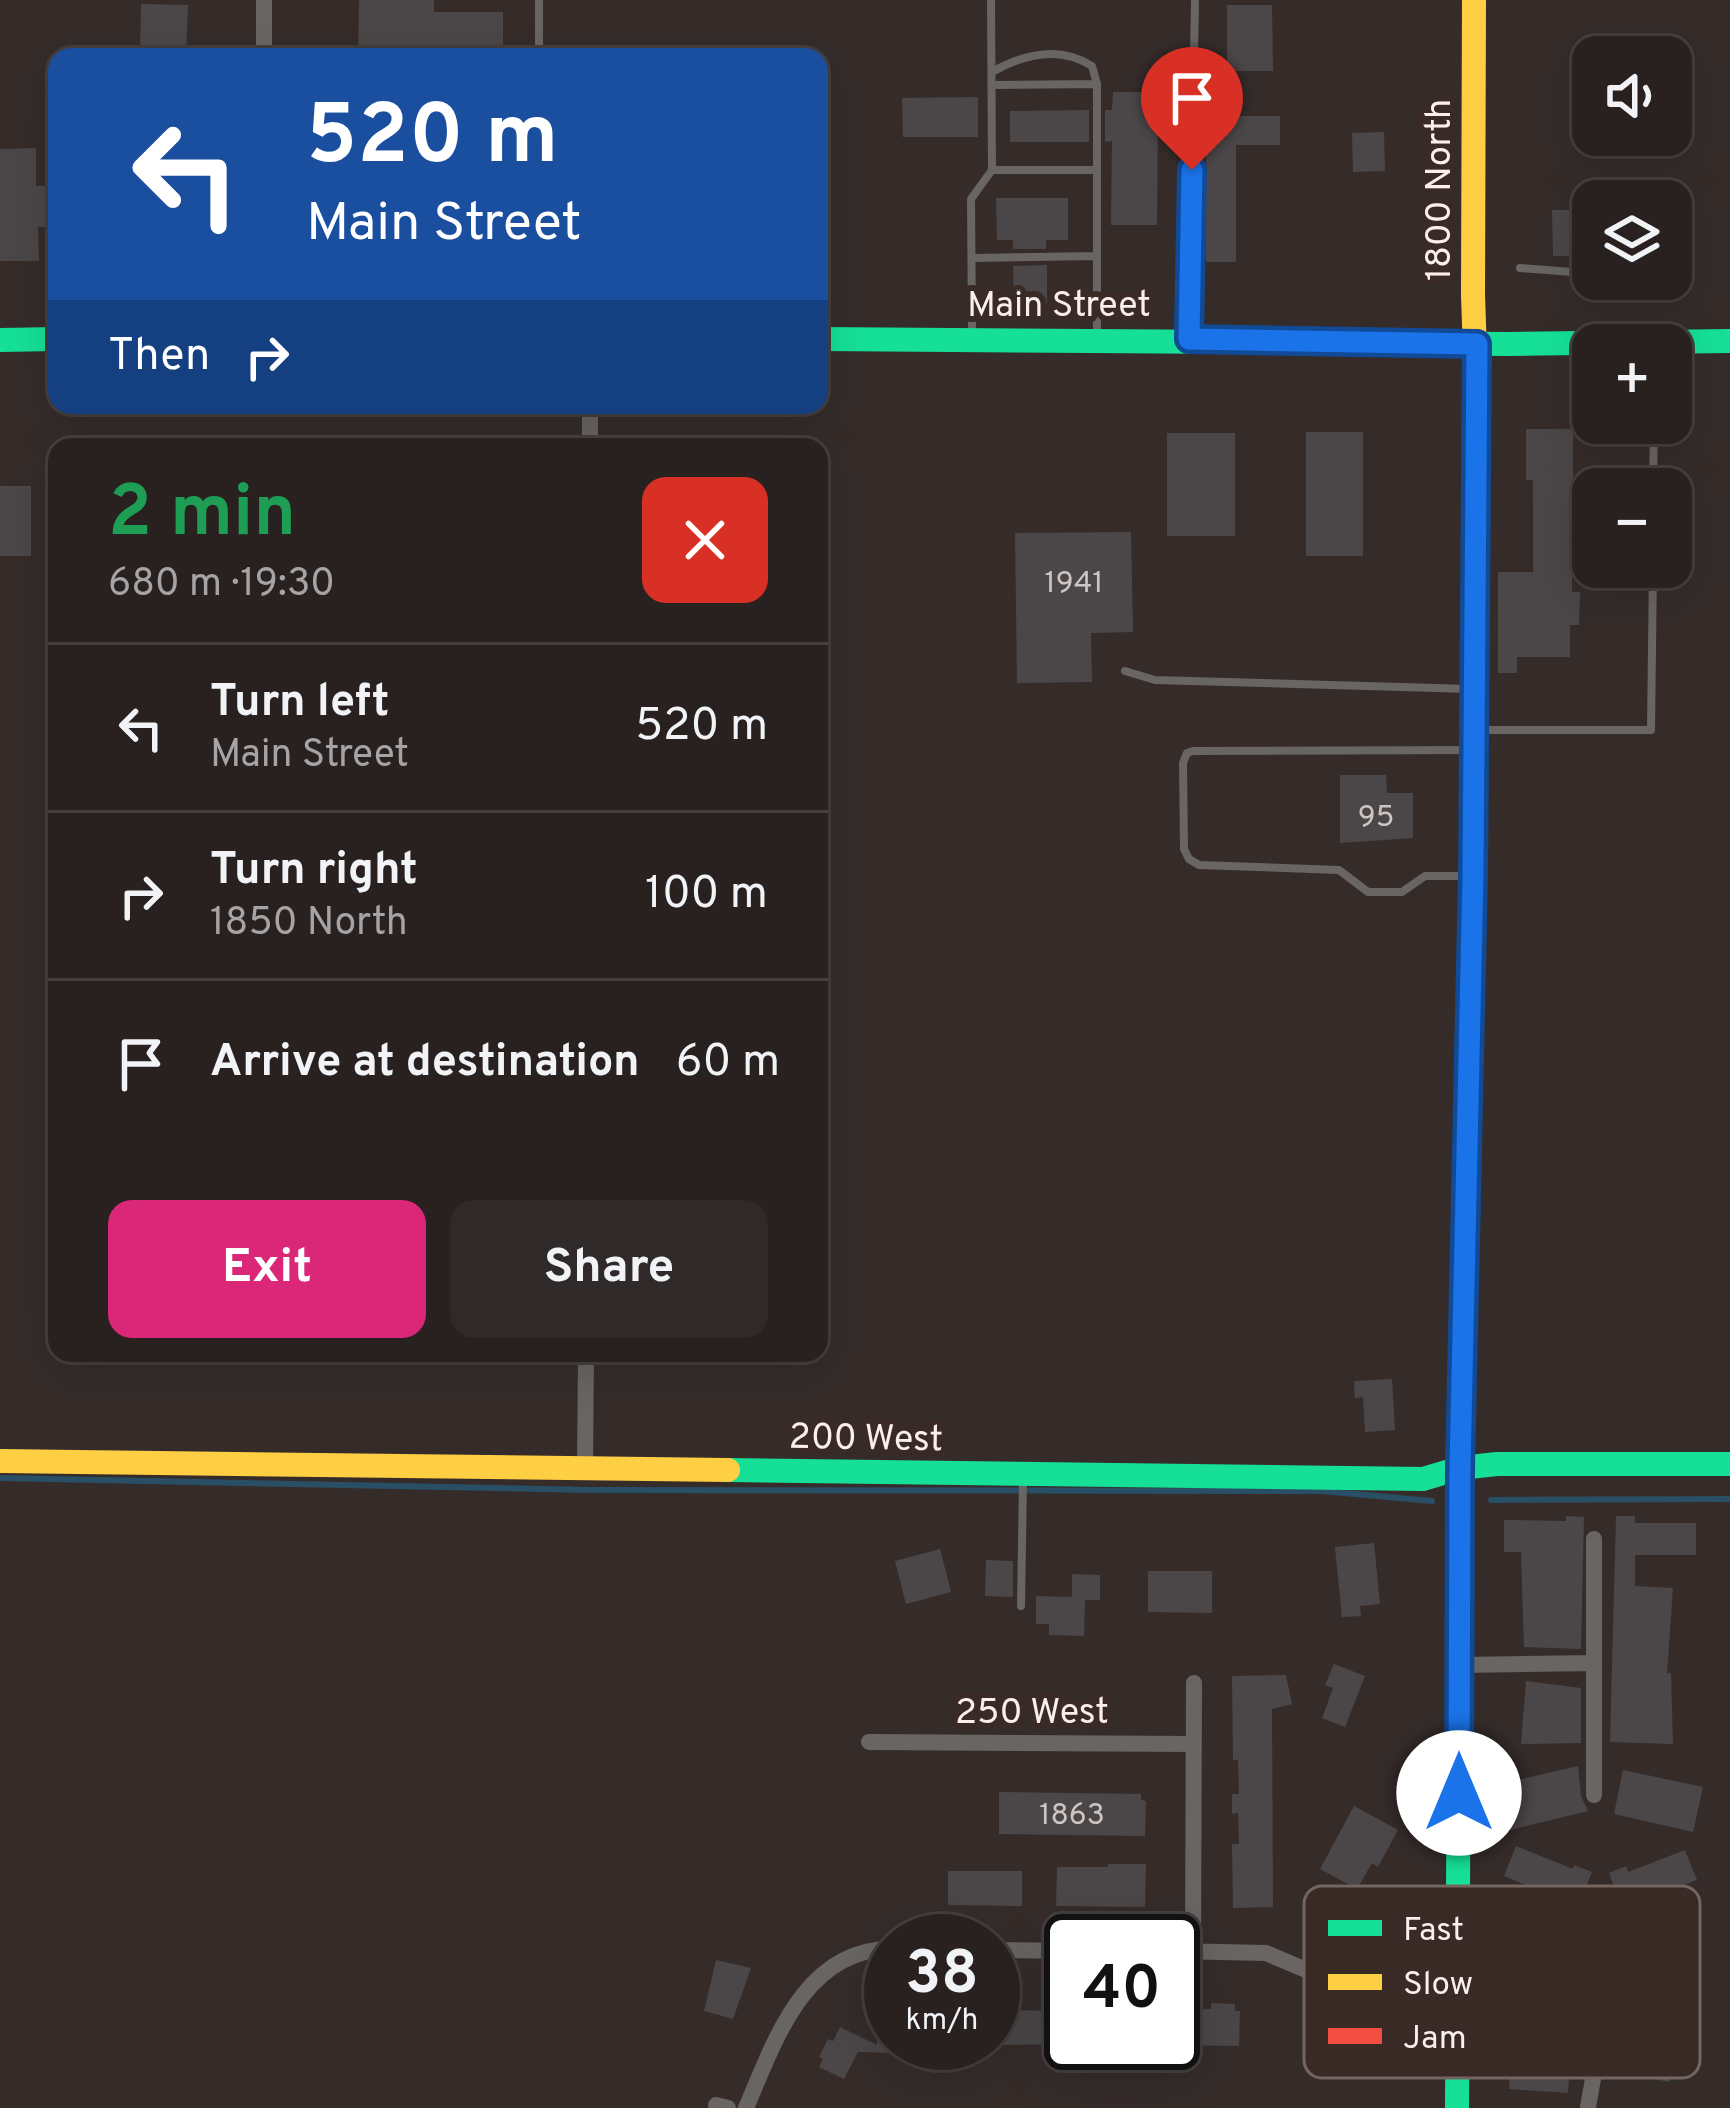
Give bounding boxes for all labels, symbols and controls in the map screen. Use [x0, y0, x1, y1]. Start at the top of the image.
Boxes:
map controls [1572, 36, 1692, 588]
button: sound [1572, 36, 1692, 156]
pin [1141, 47, 1243, 170]
icon: arrive [1159, 65, 1225, 131]
text: 520 m [306, 87, 559, 193]
icon: left [108, 96, 264, 252]
street label: 1800 North [1418, 99, 1464, 281]
button: layers [1572, 180, 1692, 300]
text: Main Street [306, 191, 582, 260]
street label: Main Street [967, 284, 1151, 330]
icon: right [234, 324, 300, 390]
button: + [1572, 324, 1692, 444]
text: Then [108, 329, 210, 386]
button: − [1572, 468, 1692, 588]
text: 2 min [108, 470, 296, 562]
button: close [642, 477, 768, 603]
text: 680 m · 19:30 [108, 561, 335, 610]
house number: 1941 [1045, 566, 1103, 603]
text: Turn left [210, 675, 389, 732]
icon: left [108, 695, 174, 761]
text: 520 m [635, 699, 768, 756]
text: Main Street [210, 732, 409, 781]
house number: 95 [1358, 800, 1394, 837]
text: Turn right [210, 843, 418, 900]
icon: right [108, 863, 174, 929]
text: 100 m [645, 867, 768, 924]
text: 1850 North [210, 900, 408, 949]
icon: arrive [108, 1031, 174, 1097]
text: Arrive at destination [210, 1035, 640, 1092]
text: 60 m [676, 1035, 780, 1092]
button: Exit [108, 1200, 426, 1338]
button: Share [450, 1200, 768, 1338]
street label: 200 West [788, 1416, 944, 1464]
street label: 250 West [955, 1691, 1109, 1737]
position arrow [1396, 1730, 1522, 1856]
house number: 1863 [1039, 1798, 1105, 1835]
legend [1304, 1886, 1700, 2078]
text: Fast [1403, 1911, 1464, 1953]
speed limit sign: 40 [1044, 1914, 1200, 2070]
text: 38 [905, 1939, 979, 2015]
text: Slow [1403, 1965, 1473, 2007]
text: km/h [906, 2003, 978, 2040]
text: Jam [1403, 2019, 1467, 2061]

